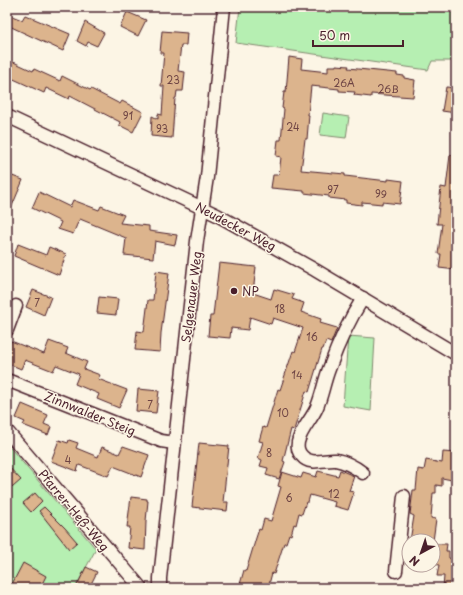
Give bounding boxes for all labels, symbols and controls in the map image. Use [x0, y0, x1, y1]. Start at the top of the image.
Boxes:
scale bar [313, 22, 403, 48]
text: 50 m [319, 26, 350, 44]
house number: 23 [166, 72, 180, 87]
house number: 26A [333, 75, 355, 90]
house number: 26B [377, 81, 399, 96]
house number: 91 [123, 108, 133, 123]
house number: 24 [286, 119, 300, 134]
house number: 93 [156, 121, 168, 136]
house number: 97 [327, 182, 339, 197]
house number: 99 [375, 186, 387, 201]
street label: Neudecker Weg [193, 197, 280, 255]
street label: Selgenauer Weg [176, 250, 206, 344]
place label: NP [242, 282, 259, 300]
marker: NP [229, 286, 239, 296]
house number: 7 [34, 295, 40, 310]
house number: 18 [275, 301, 285, 316]
house number: 16 [306, 329, 318, 344]
house number: 14 [291, 367, 303, 382]
street label: Zinnwalder Steig [42, 386, 138, 440]
house number: 7 [147, 397, 153, 412]
house number: 10 [277, 405, 289, 420]
house number: 8 [266, 445, 272, 460]
house number: 4 [65, 452, 72, 467]
street label: Pfarrer-Heß-Weg [34, 465, 114, 555]
house number: 12 [328, 486, 340, 501]
house number: 6 [285, 490, 293, 505]
north arrow [401, 533, 441, 573]
text: N [405, 552, 423, 570]

